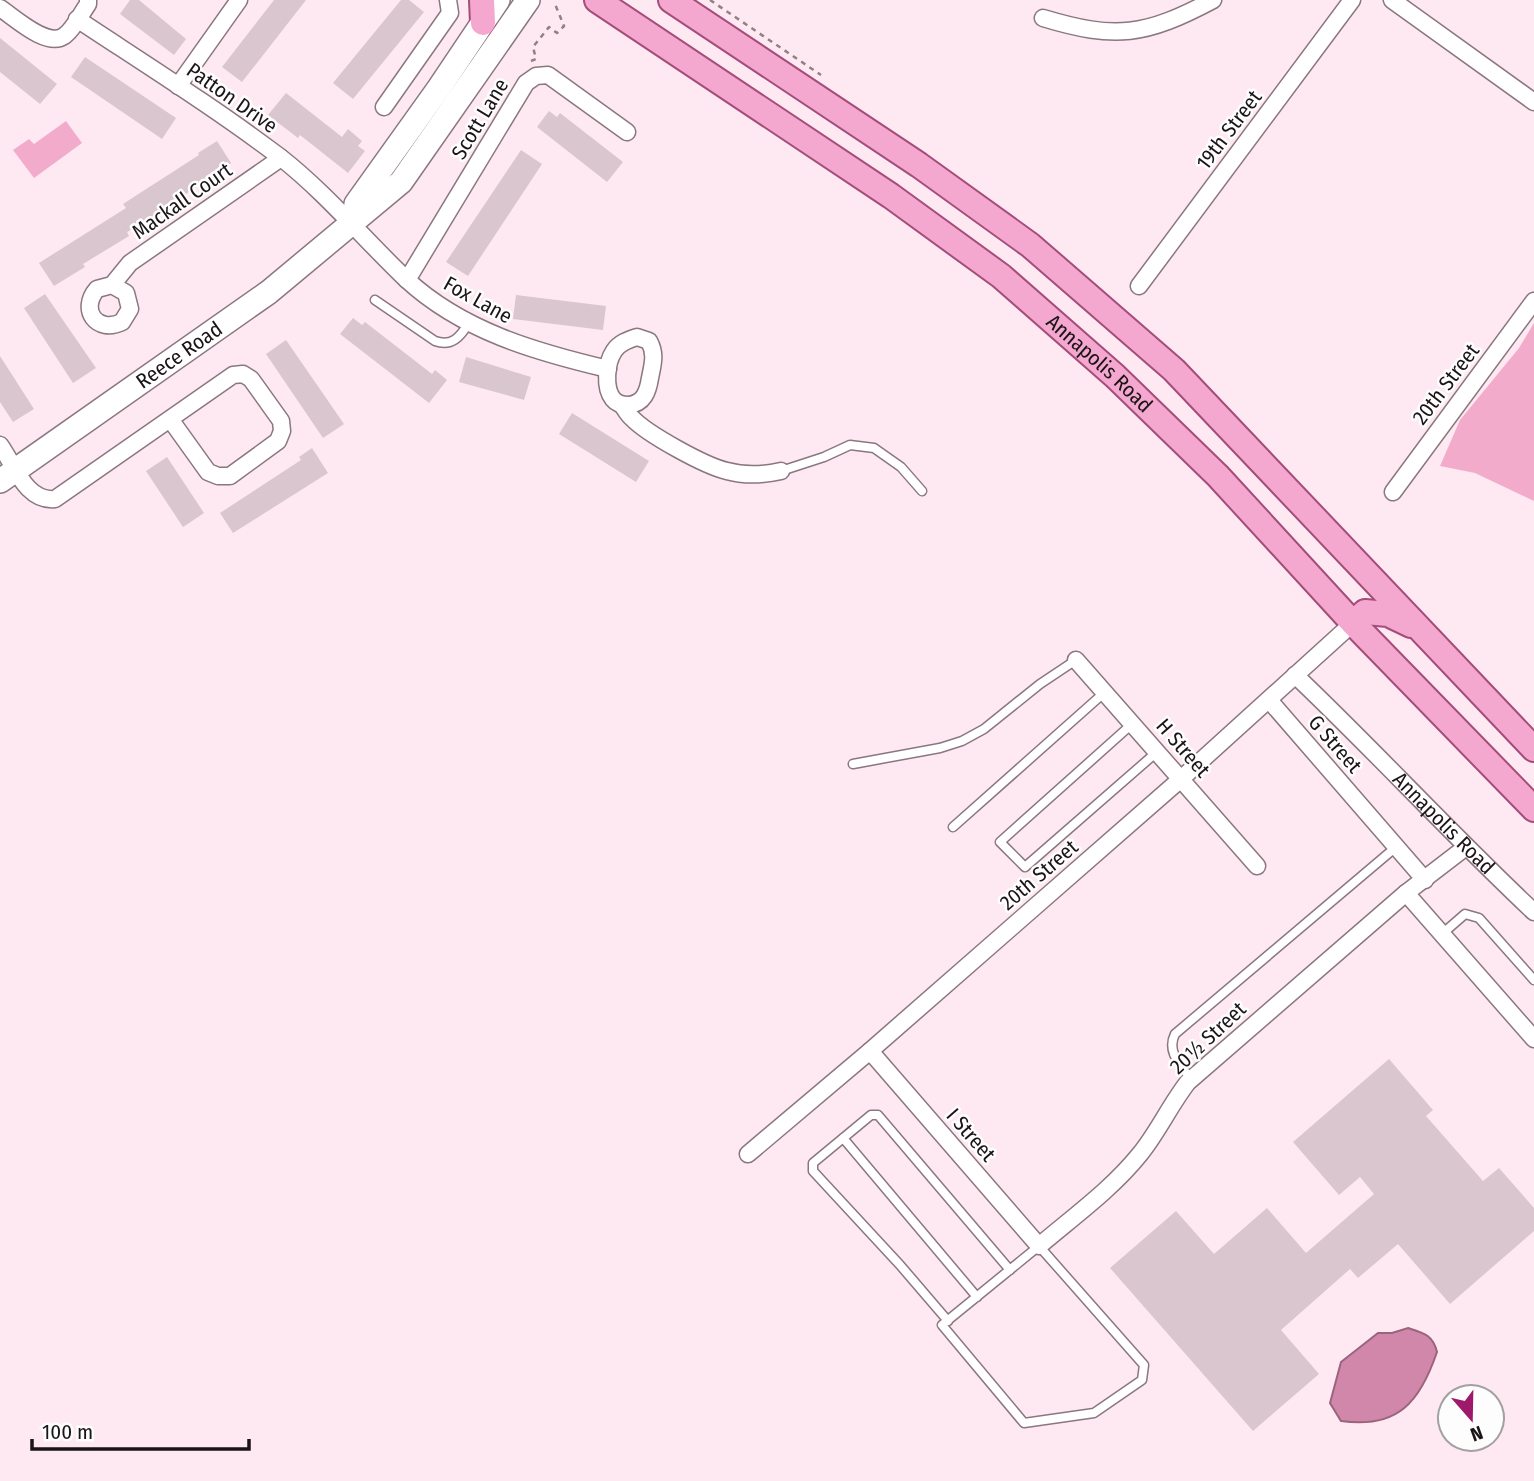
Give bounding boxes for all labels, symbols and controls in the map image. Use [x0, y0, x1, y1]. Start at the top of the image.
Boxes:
street label: Patton Drive [181, 57, 283, 139]
street label: Scott Lane [446, 74, 514, 164]
street label: 19th Street [1191, 85, 1267, 175]
street label: Mackall Court [127, 157, 237, 245]
street label: Fox Lane [439, 271, 517, 329]
street label: Annapolis Road [1041, 309, 1158, 418]
street label: Reece Road [131, 316, 227, 394]
street label: 20th Street [1407, 338, 1485, 430]
street label: G Street [1303, 710, 1367, 779]
street label: H Street [1150, 713, 1216, 783]
street label: Annapolis Road [1387, 767, 1500, 880]
street label: 20th Street [995, 834, 1083, 916]
street label: 20½ Street [1165, 996, 1252, 1080]
street label: I Street [941, 1103, 1001, 1167]
north arrow [1436, 1383, 1506, 1453]
scale bar [32, 1408, 248, 1452]
text: 100 m [42, 1419, 93, 1445]
text: N [1467, 1421, 1486, 1446]

